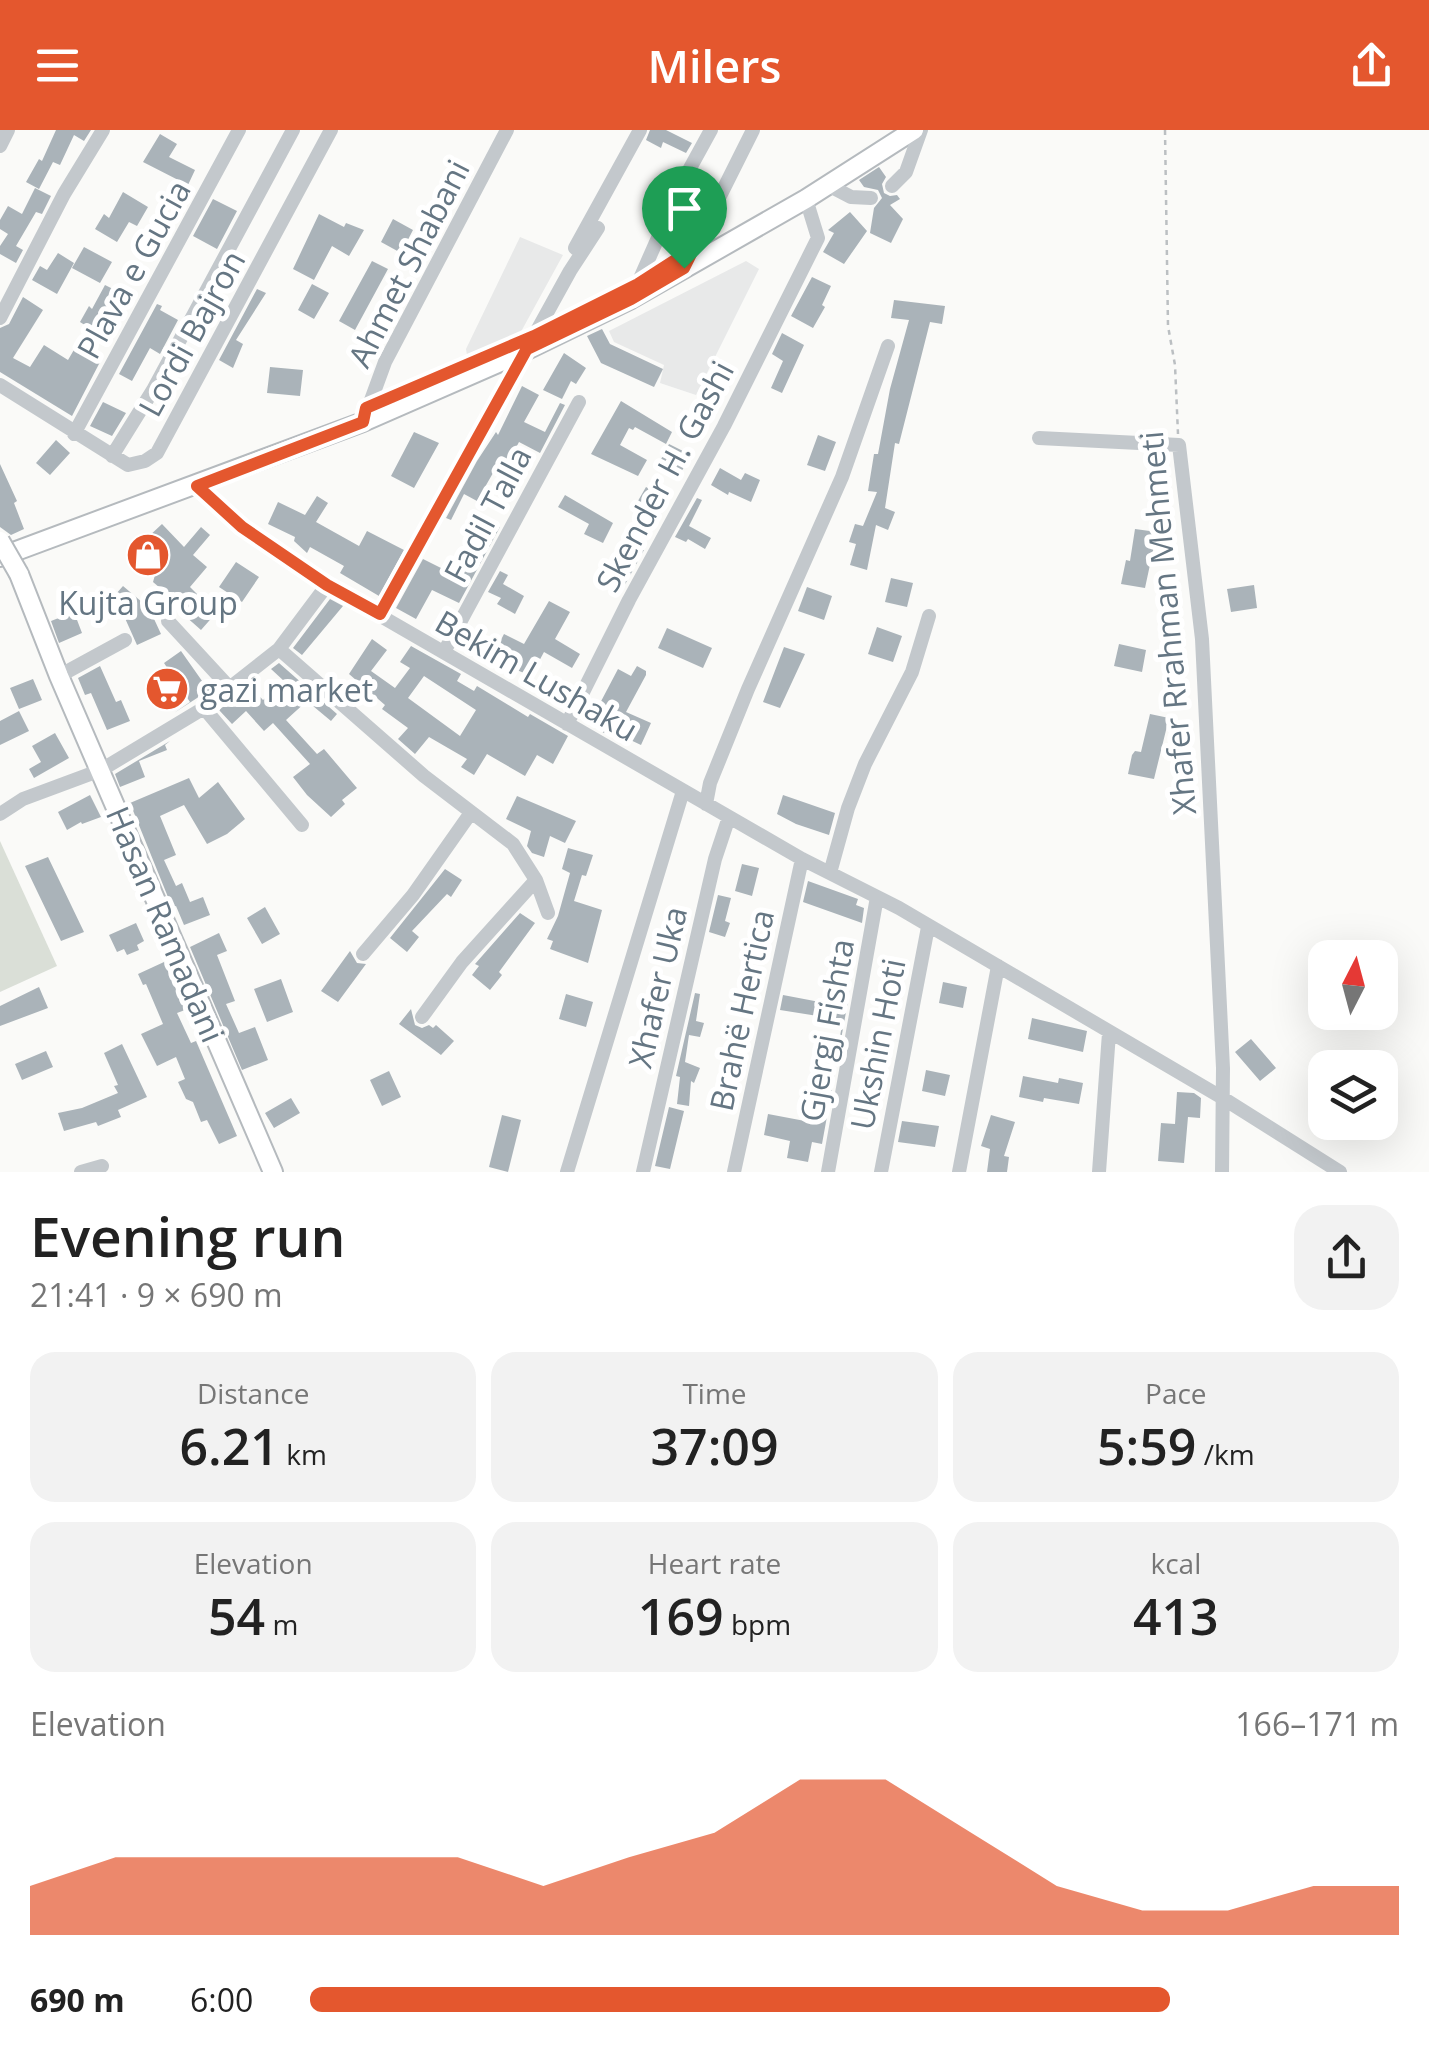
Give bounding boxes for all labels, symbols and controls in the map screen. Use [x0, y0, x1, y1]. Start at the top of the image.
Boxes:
text: Milers [648, 35, 781, 96]
icon: menu [30, 38, 85, 93]
icon: share [1344, 38, 1399, 93]
street label: Ahmet Shabani [337, 152, 479, 374]
pin [642, 166, 727, 269]
street label: Plava e Gucia [66, 172, 200, 366]
icon: arrive [657, 181, 712, 236]
street label: Lordi Bajron [128, 242, 254, 424]
street label: Skender H. Gashi [585, 353, 743, 599]
street label: Xhafer Rrahman Mehmeti [1129, 429, 1205, 817]
street label: Fadil Talla [433, 439, 541, 589]
shop icon: Kujta Group [125, 532, 171, 578]
place label: Kujta Group [58, 581, 238, 624]
street label: Bekim Lushaku [428, 600, 646, 750]
supermarket icon: gazi market [144, 666, 190, 712]
place label: gazi market [200, 668, 373, 711]
street label: Hasan Ramadani [97, 799, 235, 1049]
street label: Xhafer Uka [618, 902, 696, 1072]
street label: Brahë Hertica [699, 905, 783, 1115]
street label: Gjergj Fishta [789, 935, 863, 1125]
north arrow [1308, 940, 1398, 1030]
map controls [1308, 940, 1398, 1140]
street label: Ukshin Hoti [839, 955, 915, 1133]
button: layers [1308, 1050, 1398, 1140]
text: Evening run [30, 1198, 345, 1273]
button: share [1294, 1205, 1399, 1310]
text: 21:41 · 9 × 690 m [30, 1273, 283, 1316]
text: Distance [197, 1374, 309, 1412]
text: Time [682, 1374, 747, 1412]
text: Pace [1145, 1374, 1207, 1412]
text: 6.21 [179, 1412, 279, 1480]
text: 37:09 [650, 1412, 779, 1480]
text: 5:59 [1097, 1412, 1196, 1480]
text: km [279, 1435, 327, 1473]
text: /km [1196, 1435, 1255, 1473]
text: Elevation [194, 1544, 313, 1582]
text: Heart rate [648, 1544, 781, 1582]
text: kcal [1150, 1544, 1201, 1582]
text: 54 [208, 1582, 265, 1650]
text: 169 [638, 1582, 724, 1650]
text: 413 [1133, 1582, 1219, 1650]
text: m [265, 1605, 298, 1643]
text: bpm [724, 1605, 791, 1643]
text: Elevation [30, 1702, 166, 1745]
text: 166–171 m [1235, 1702, 1399, 1745]
text: 690 m [30, 1978, 125, 2021]
text: 6:00 [190, 1978, 253, 2021]

